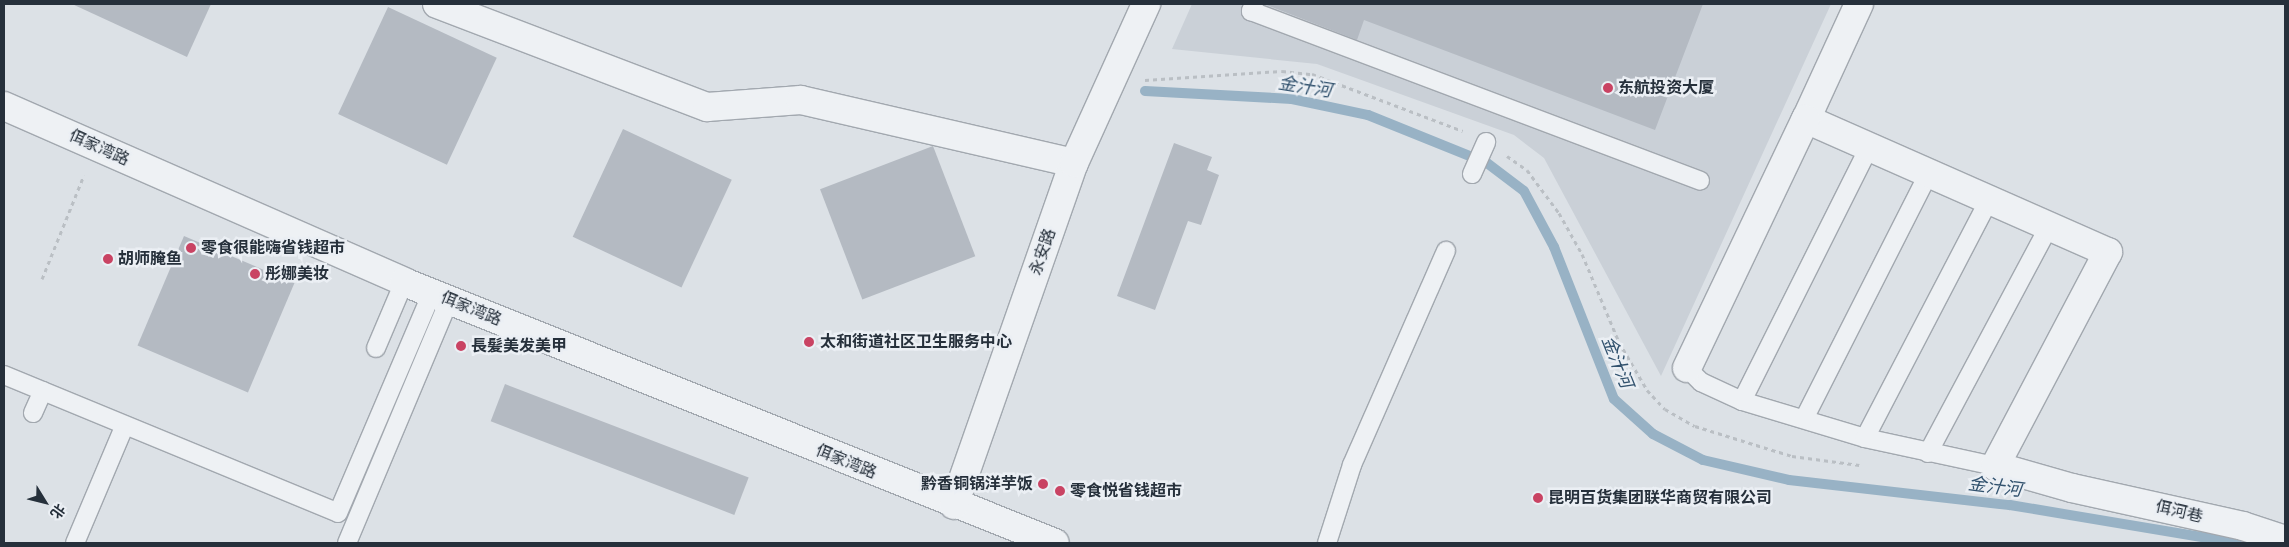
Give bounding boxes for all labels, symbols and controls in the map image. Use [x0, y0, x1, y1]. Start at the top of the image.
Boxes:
water label: 金汁河 [1277, 72, 1333, 102]
place label: 东航投资大厦 [1618, 78, 1714, 98]
marker: 东航投资大厦 [1602, 82, 1614, 94]
street label: 佴家湾路 [66, 126, 132, 170]
street label: 永安路 [1026, 226, 1060, 278]
place label: 零食很能嗨省钱超市 [201, 238, 345, 258]
marker: 零食很能嗨省钱超市 [185, 242, 197, 254]
place label: 胡师腌鱼 [118, 249, 182, 269]
marker: 胡师腌鱼 [102, 253, 114, 265]
place label: 彤娜美妆 [265, 264, 329, 284]
marker: 彤娜美妆 [249, 268, 261, 280]
street label: 佴家湾路 [438, 288, 504, 330]
place label: 太和街道社区卫生服务中心 [820, 332, 1012, 352]
water label: 金汁河 [1597, 333, 1637, 391]
marker: 太和街道社区卫生服务中心 [802, 335, 816, 349]
place label: 長髪美发美甲 [471, 336, 567, 356]
marker: 長髪美发美甲 [455, 340, 467, 352]
street label: 佴家湾路 [813, 441, 879, 483]
water label: 金汁河 [1967, 473, 2023, 501]
place label: 黔香铜锅洋芋饭 [921, 474, 1033, 494]
north arrow [20, 477, 70, 527]
marker: 黔香铜锅洋芋饭 [1037, 478, 1049, 490]
place label: 零食悦省钱超市 [1070, 481, 1182, 501]
marker: 零食悦省钱超市 [1054, 485, 1066, 497]
place label: 昆明百货集团联华商贸有限公司 [1548, 488, 1772, 508]
marker: 昆明百货集团联华商贸有限公司 [1532, 492, 1544, 504]
street label: 佴河巷 [2153, 497, 2205, 527]
text: 北 [47, 500, 69, 522]

